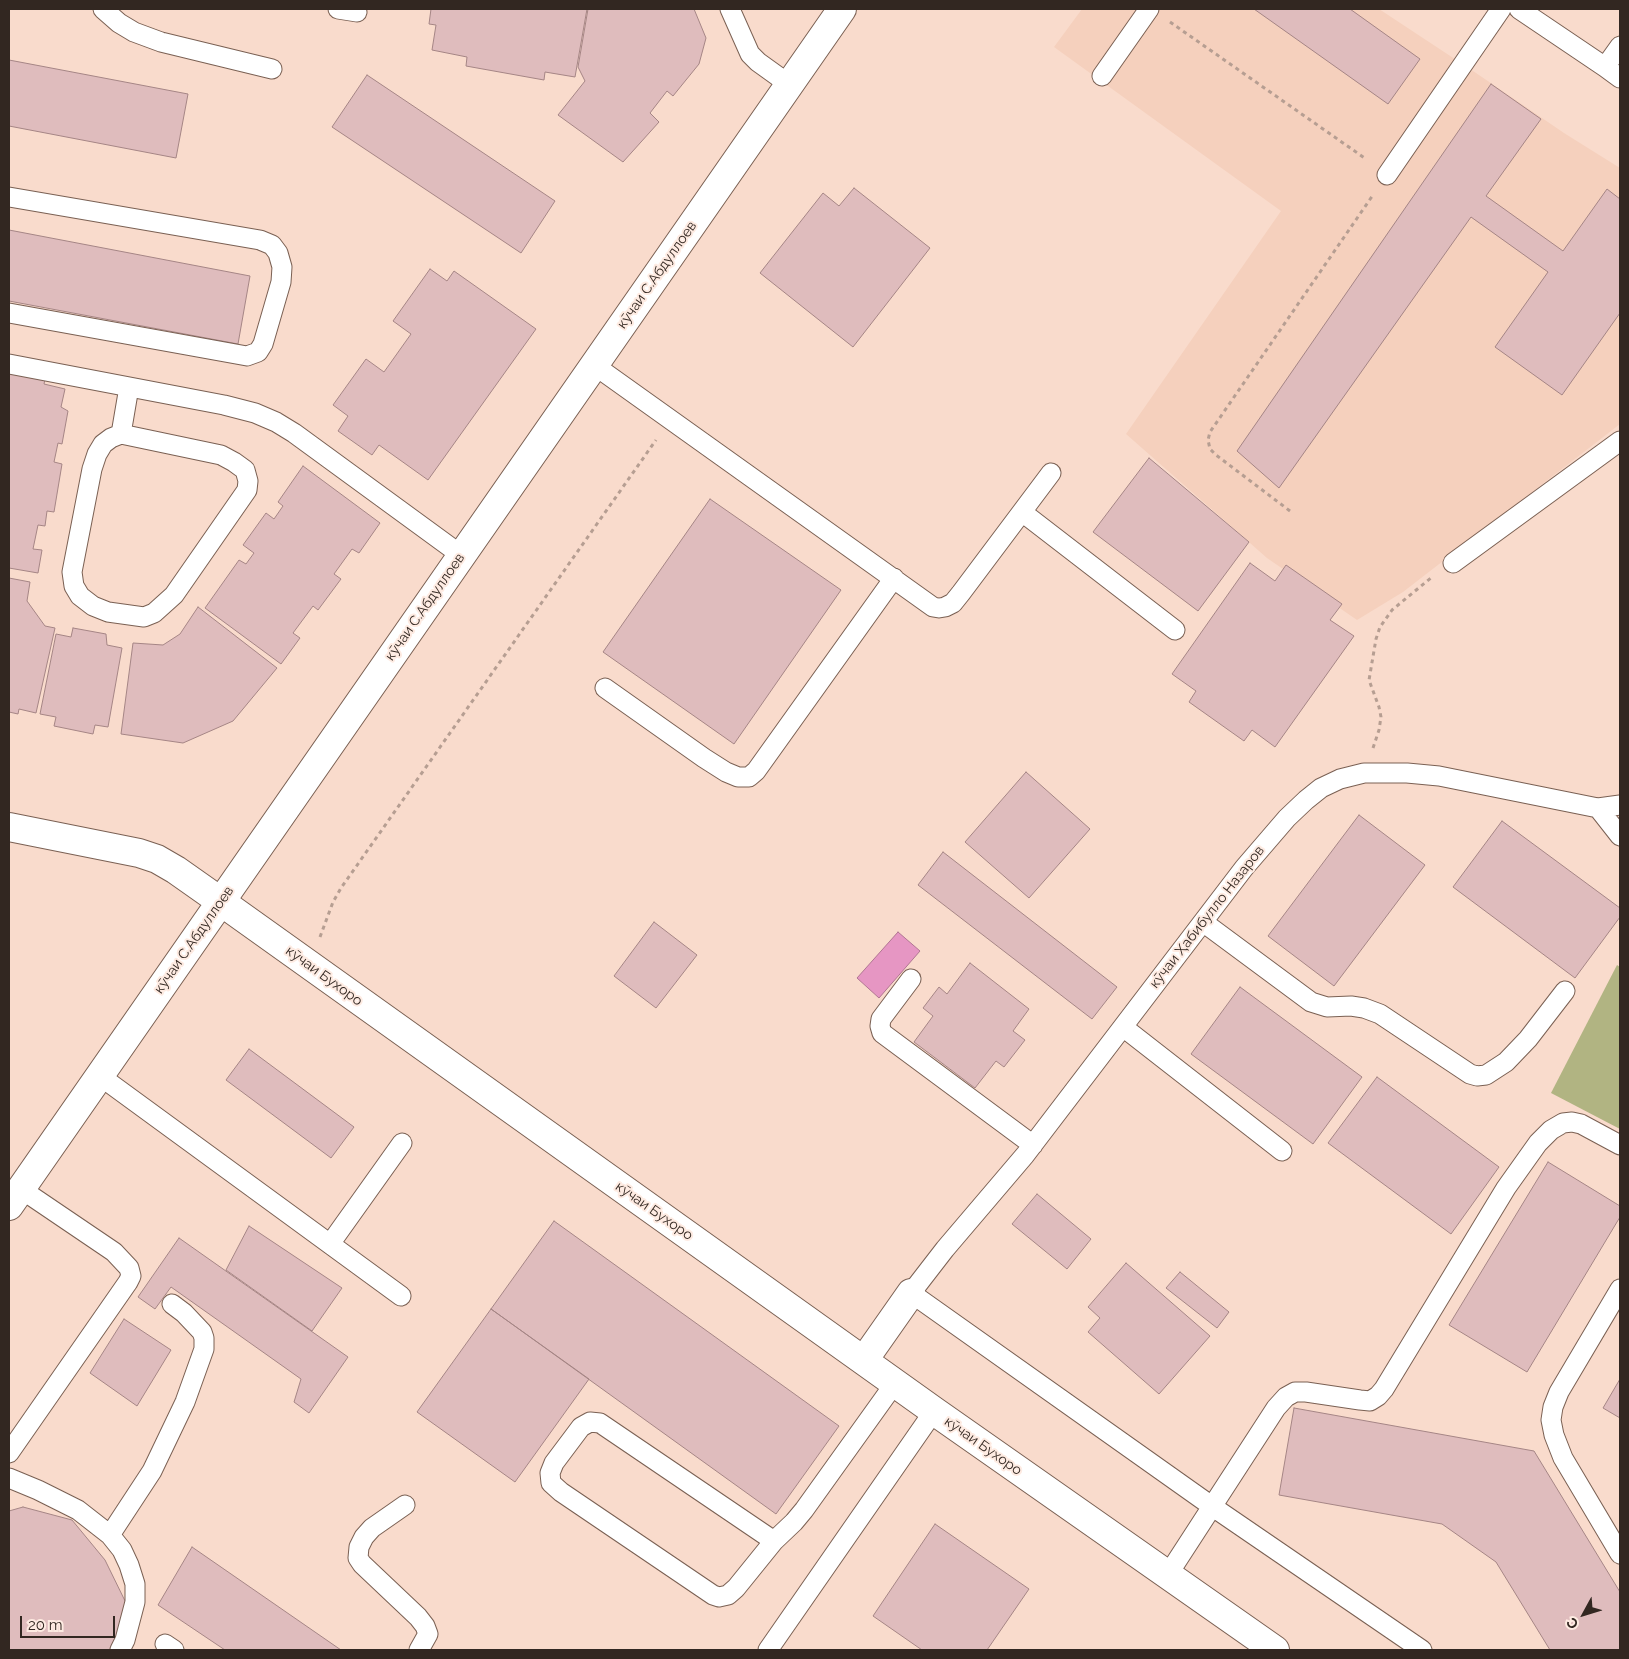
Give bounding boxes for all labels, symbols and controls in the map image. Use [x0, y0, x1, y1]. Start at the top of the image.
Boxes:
street label: кӯчаи С.Абдуллоев [614, 218, 700, 332]
street label: кӯчаи С.Абдуллоев [382, 550, 468, 664]
street label: кӯчаи Ҳабибулло Назаров [1146, 842, 1268, 992]
street label: кӯчаи С.Абдуллоев [151, 883, 237, 997]
street label: кӯчаи Бухоро [282, 943, 366, 1009]
street label: кӯчаи Бухоро [612, 1178, 696, 1244]
street label: кӯчаи Бухоро [941, 1413, 1025, 1479]
north arrow [1559, 1589, 1609, 1639]
scale bar [22, 1606, 118, 1638]
text: С [1563, 1615, 1582, 1632]
text: 20 m [28, 1616, 63, 1634]

